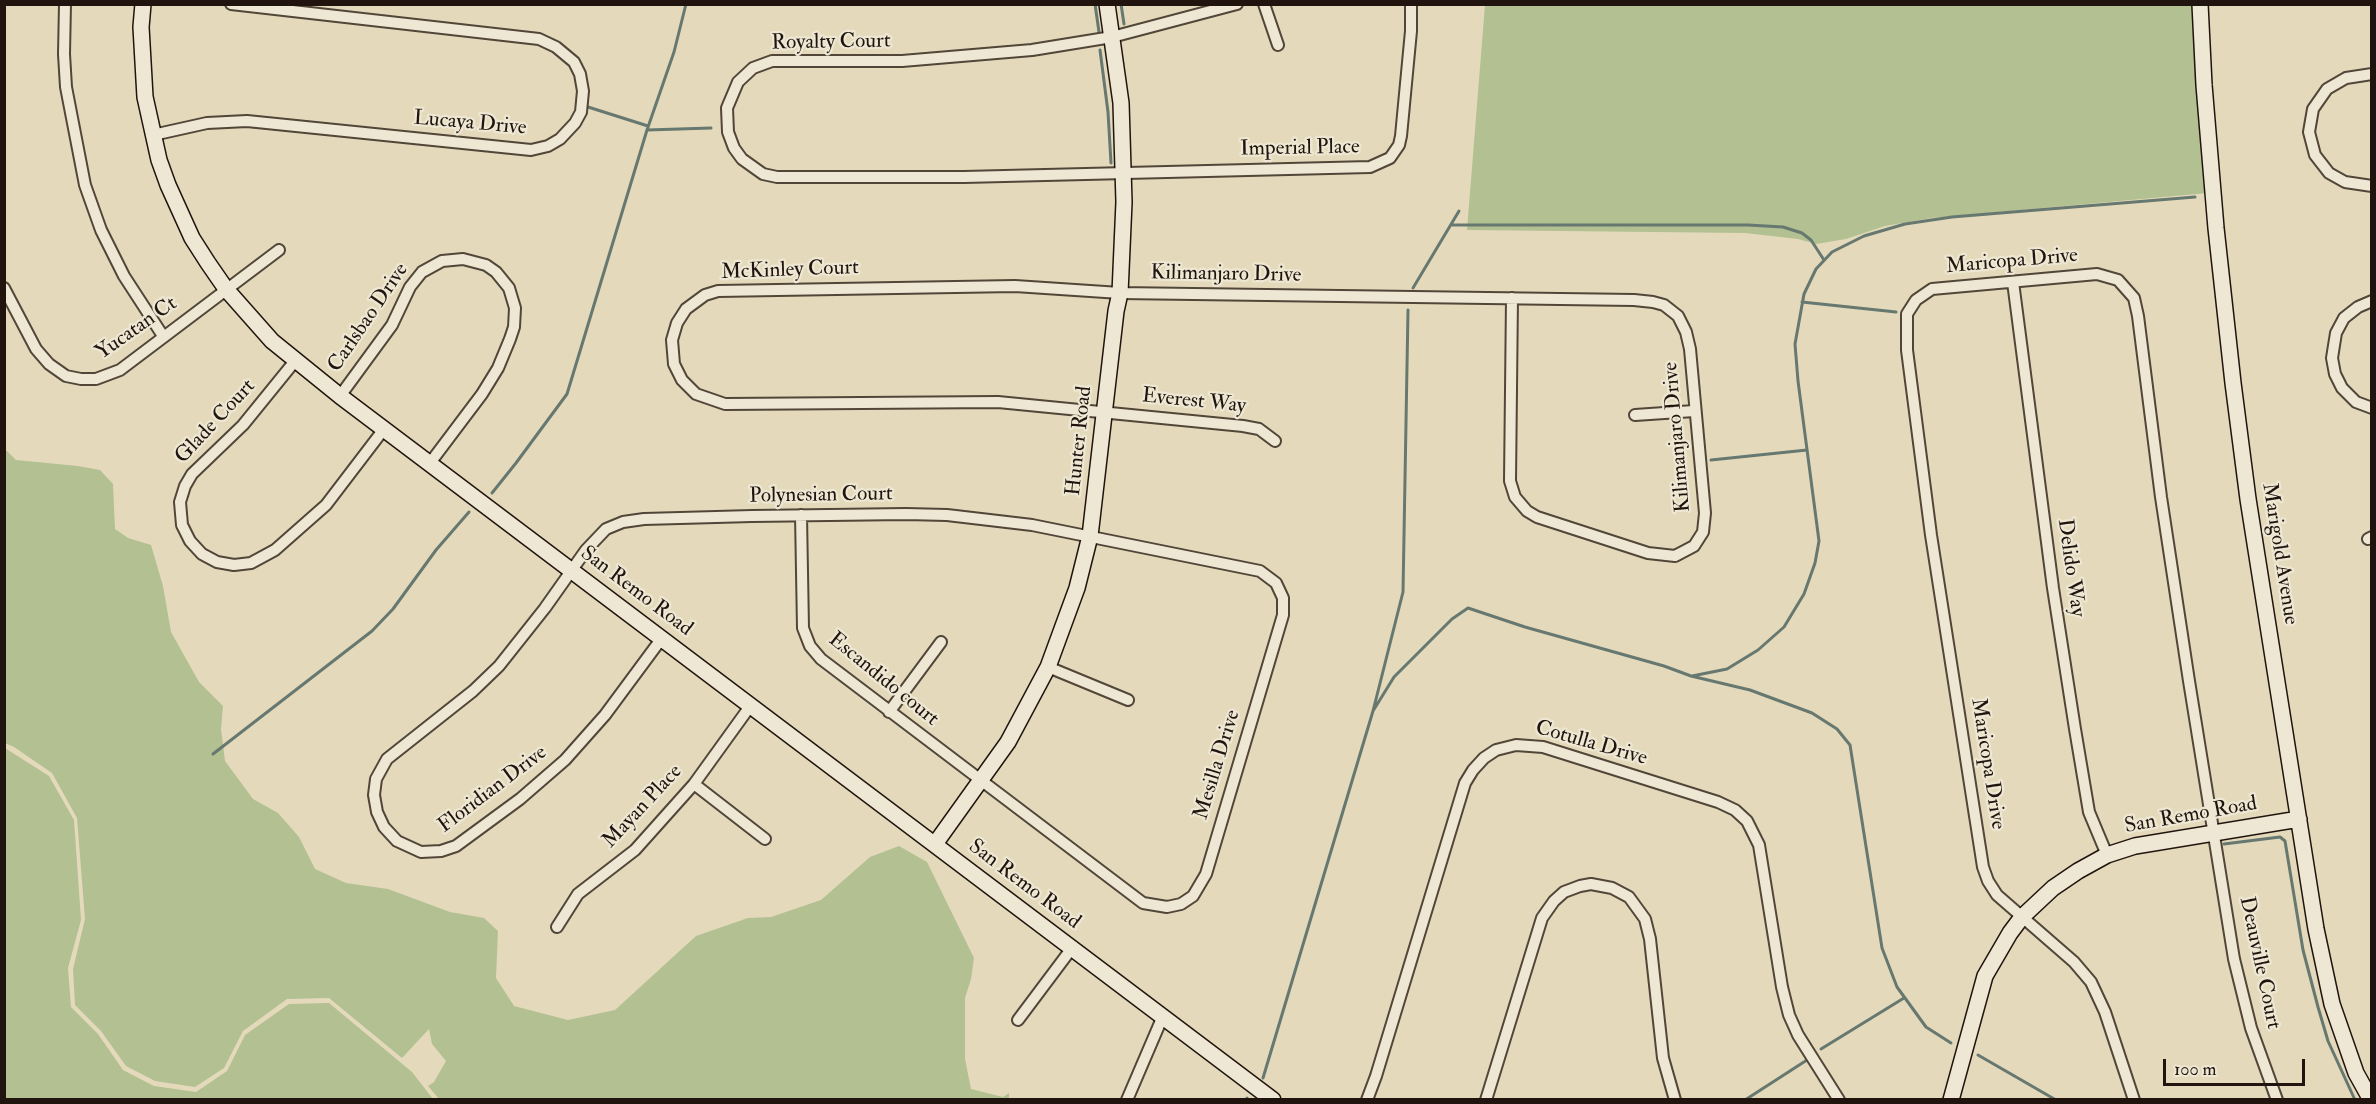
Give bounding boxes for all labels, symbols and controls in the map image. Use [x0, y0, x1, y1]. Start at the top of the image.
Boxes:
street label: Royalty Court [771, 29, 891, 57]
street label: Lucaya Drive [412, 107, 528, 141]
street label: Imperial Place [1240, 135, 1360, 163]
street label: Maricopa Drive [1945, 244, 2079, 280]
street label: McKinley Court [721, 256, 859, 286]
street label: Carlsbao Drive [323, 259, 415, 377]
street label: Kilimanjaro Drive [1150, 261, 1302, 289]
street label: Yucatan Ct [92, 292, 182, 366]
street label: Kilimanjaro Drive [1659, 361, 1697, 513]
street label: Glade Court [171, 375, 261, 469]
street label: Everest Way [1141, 384, 1247, 420]
street label: Hunter Road [1062, 385, 1098, 497]
street label: Marigold Avenue [2255, 481, 2303, 627]
street label: Polynesian Court [749, 482, 893, 510]
street label: Delido Way [2051, 517, 2089, 619]
street label: San Remo Road [575, 542, 697, 642]
street label: Escandido court [823, 628, 943, 732]
street label: Maricopa Drive [1964, 697, 2010, 831]
street label: Mesilla Drive [1189, 707, 1247, 823]
street label: Cotulla Drive [1532, 716, 1650, 772]
street label: Floridian Drive [434, 741, 552, 839]
street label: Mayan Place [598, 760, 688, 854]
street label: San Remo Road [2123, 792, 2259, 840]
street label: San Remo Road [963, 835, 1085, 935]
street label: Deauville Court [2233, 894, 2285, 1032]
scale bar [2166, 1047, 2308, 1085]
text: 100 m [2174, 1058, 2217, 1081]

